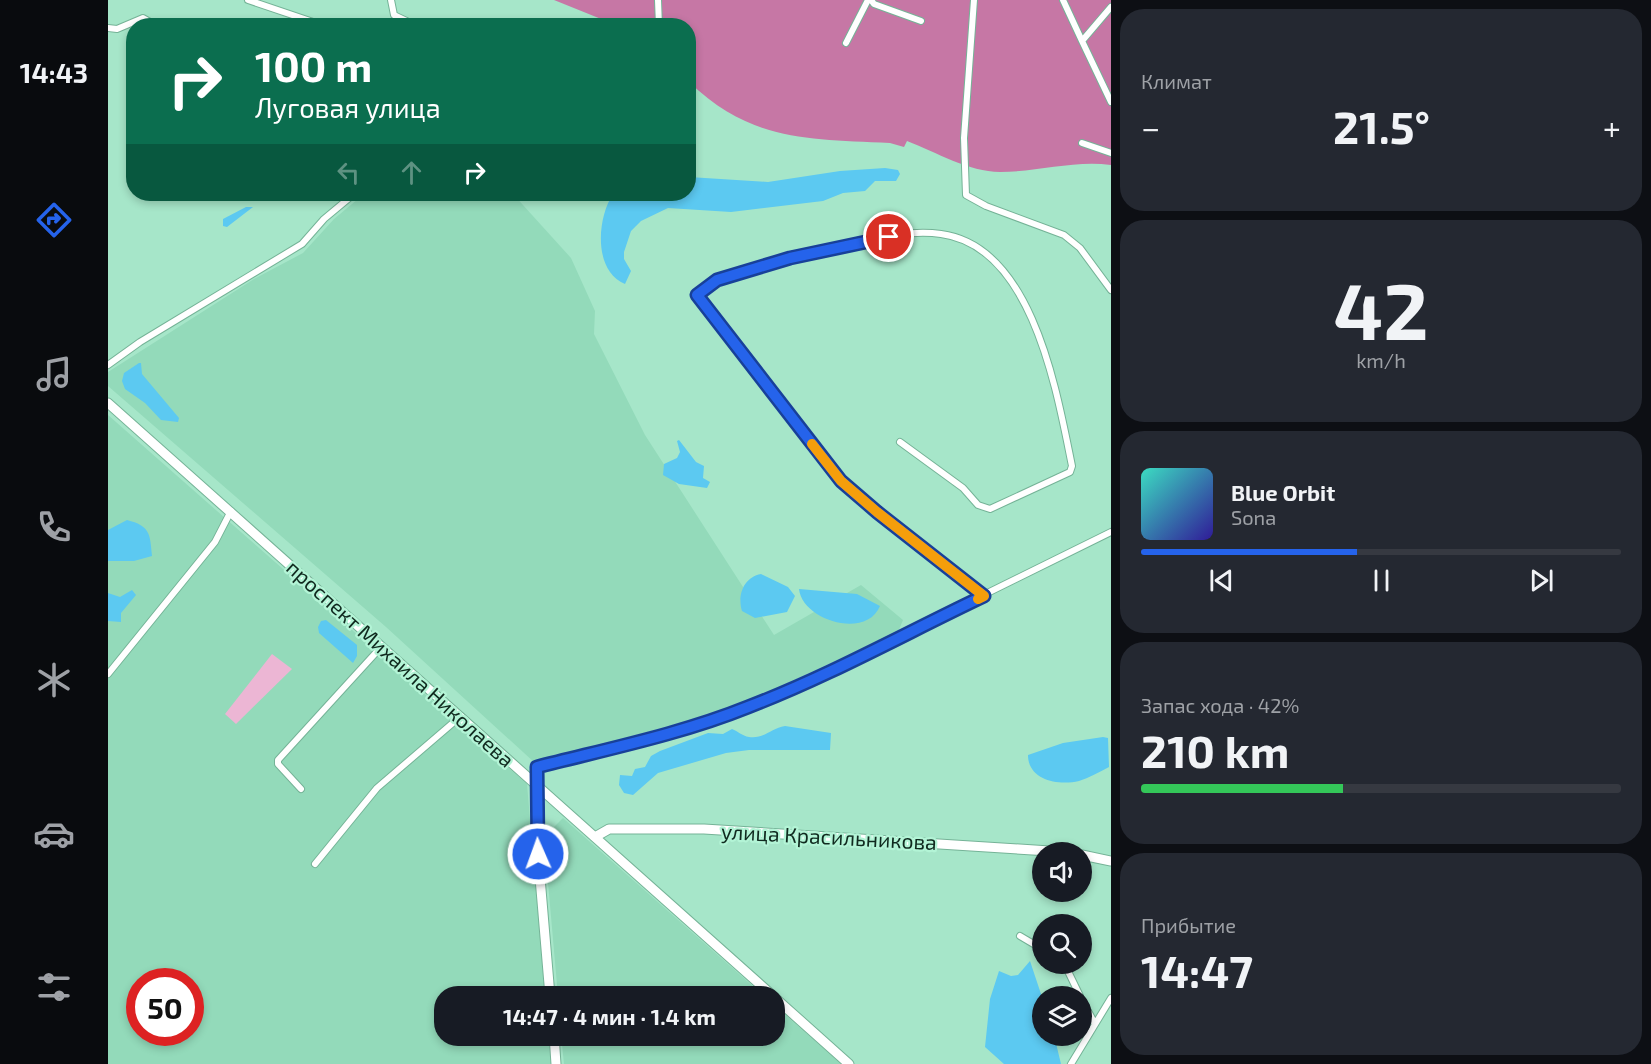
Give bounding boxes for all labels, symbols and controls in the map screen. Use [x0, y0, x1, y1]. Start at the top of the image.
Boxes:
text: 100 m [255, 40, 372, 90]
icon: right [156, 42, 234, 120]
text: 14:43 [20, 56, 88, 88]
text: Климат [1141, 69, 1212, 93]
text: Луговая улица [255, 91, 441, 123]
text: 21.5° [1333, 99, 1430, 153]
text: − [1141, 107, 1160, 147]
text: + [1603, 107, 1621, 147]
icon: left [332, 156, 365, 189]
icon: ahead [395, 156, 428, 189]
icon: right [458, 156, 491, 189]
icon: directions [33, 199, 75, 241]
pin [863, 211, 914, 262]
icon: arrive [872, 220, 905, 253]
text: 42 [1333, 262, 1429, 356]
text: km/h [1356, 348, 1406, 372]
icon: music [33, 353, 75, 395]
text: Blue Orbit [1231, 479, 1335, 505]
text: Sona [1231, 505, 1276, 529]
icon: phone [33, 506, 75, 548]
street label: проспект Михаила Николаева [282, 554, 520, 772]
icon: previous [1205, 564, 1238, 597]
icon: pause [1365, 564, 1398, 597]
icon: next [1525, 564, 1558, 597]
icon: climate [33, 659, 75, 701]
text: Запас хода · 42% [1141, 693, 1299, 717]
text: 210 km [1141, 723, 1290, 777]
icon: car [33, 813, 75, 855]
street label: улица Красильникова [720, 818, 938, 855]
position arrow [506, 822, 570, 886]
map controls [1032, 842, 1092, 1046]
button: sound [1032, 842, 1092, 902]
text: Прибытие [1141, 913, 1236, 937]
button: search [1032, 914, 1092, 974]
text: 14:47 [1141, 943, 1253, 997]
icon: filters [33, 966, 75, 1008]
speed limit sign: 50 [126, 968, 204, 1046]
button: layers [1032, 986, 1092, 1046]
text: 14:47 · 4 мин · 1.4 km [503, 1003, 716, 1029]

